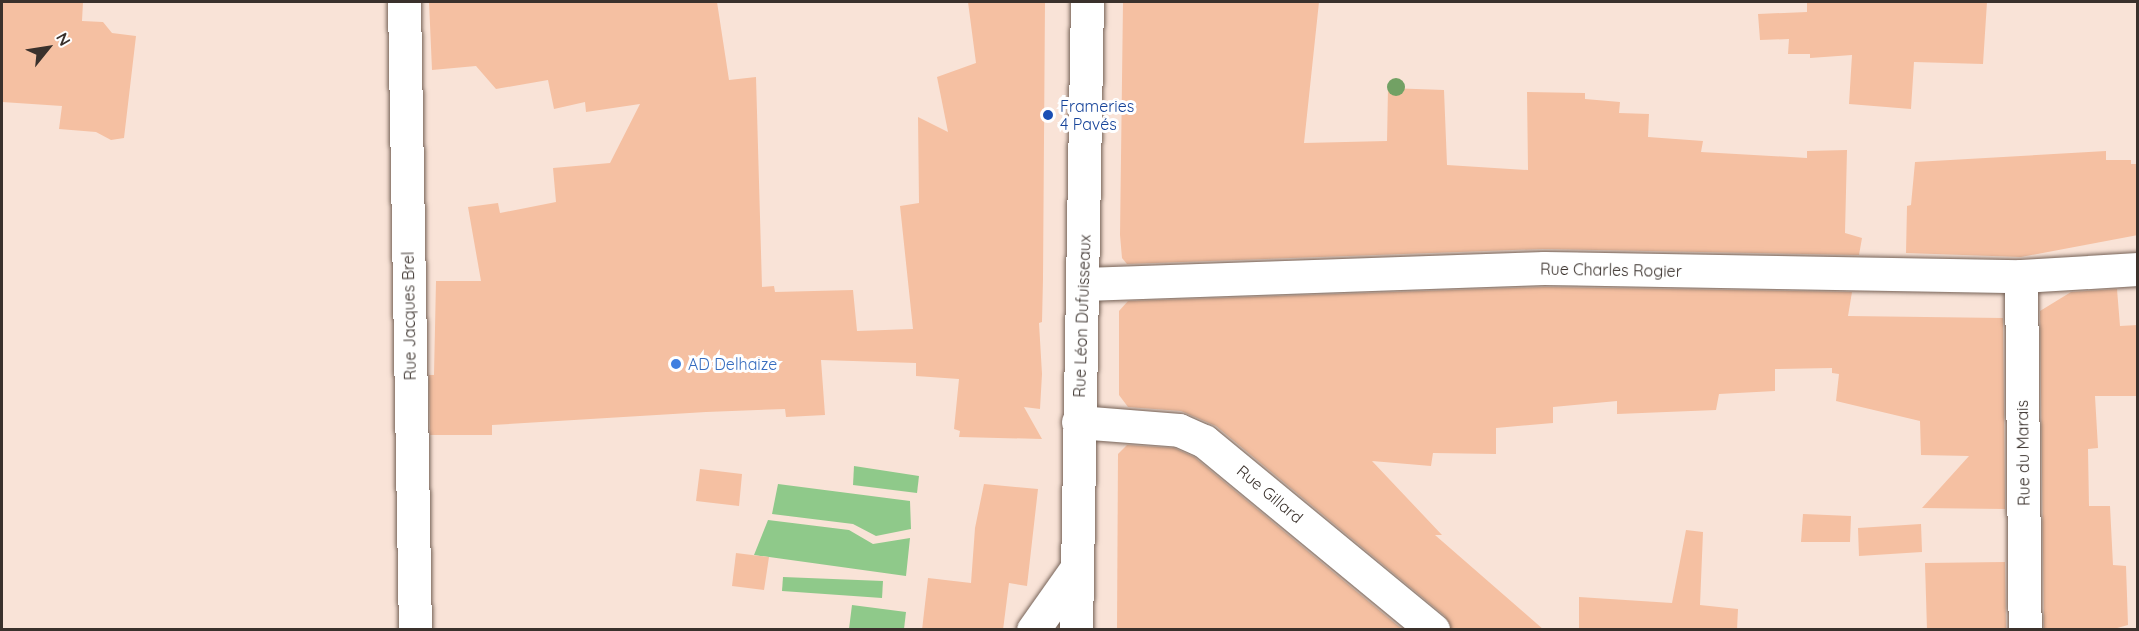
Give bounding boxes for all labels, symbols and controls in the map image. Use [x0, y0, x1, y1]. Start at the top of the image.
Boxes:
north arrow [18, 18, 78, 78]
text: N [52, 29, 75, 49]
place label: Frameries 4 Pavés [1060, 96, 1134, 134]
marker: Frameries 4 Pavés [1041, 108, 1055, 122]
street label: Rue Léon Dufuisseaux [1070, 234, 1094, 398]
street label: Rue Jacques Brel [398, 251, 420, 381]
street label: Rue Charles Rogier [1540, 259, 1682, 281]
place label: AD Delhaize [688, 354, 777, 374]
marker: AD Delhaize [669, 357, 683, 371]
street label: Rue du Marais [2012, 400, 2034, 506]
street label: Rue Gillard [1233, 461, 1307, 527]

